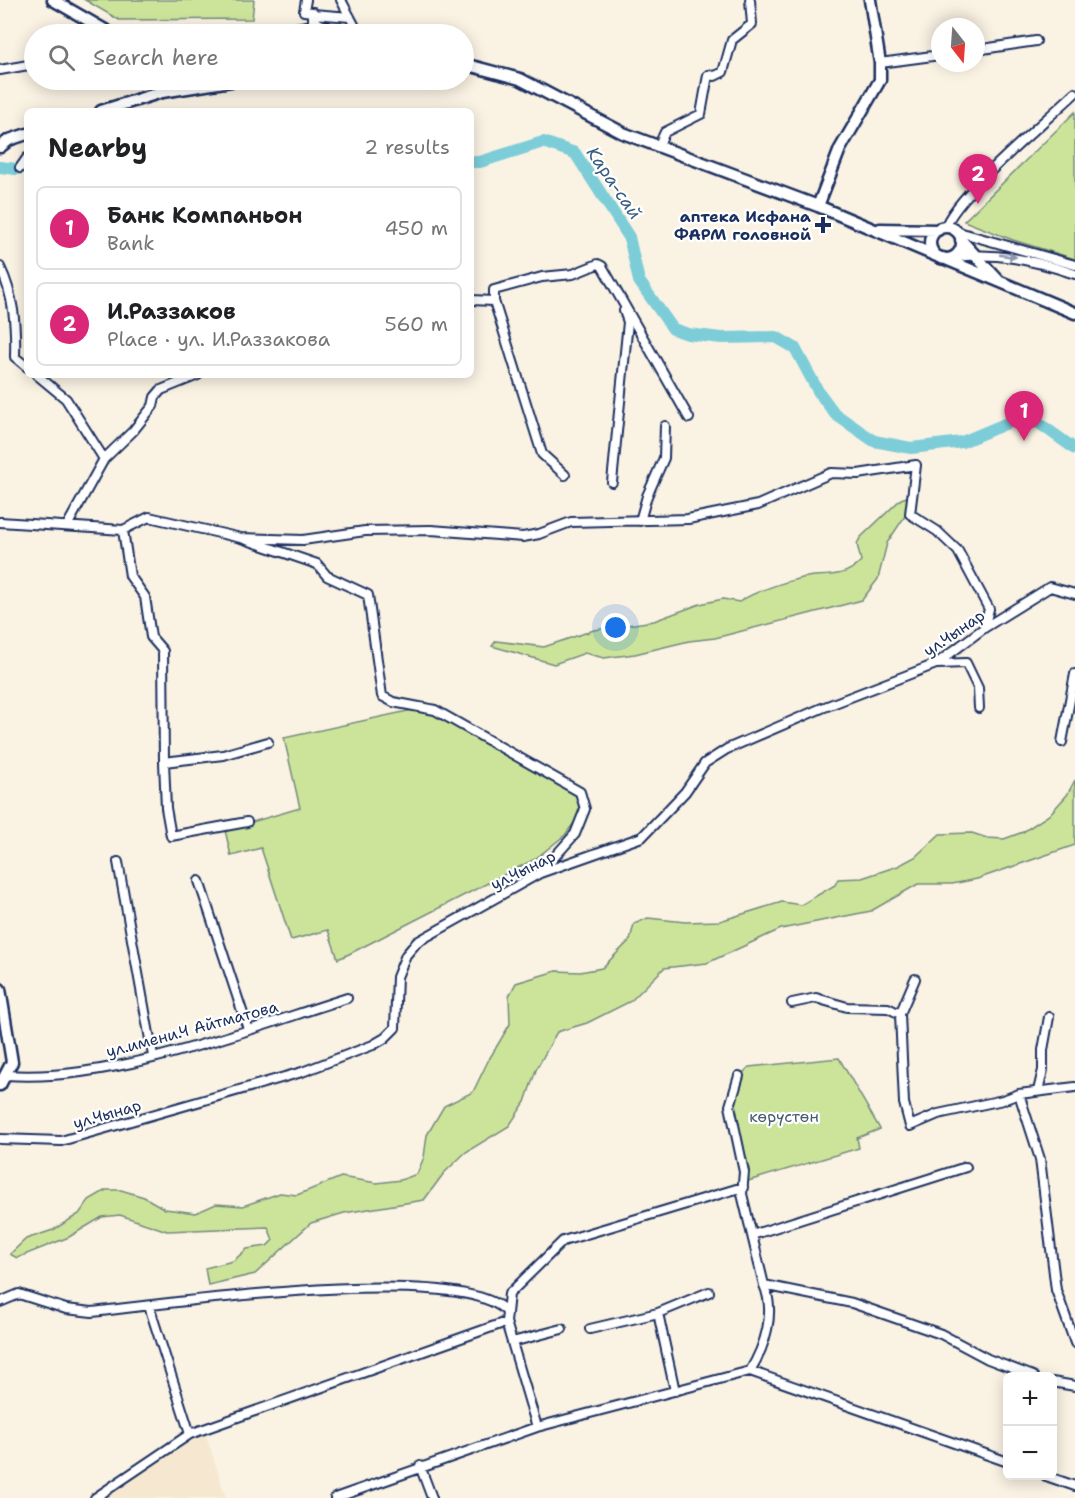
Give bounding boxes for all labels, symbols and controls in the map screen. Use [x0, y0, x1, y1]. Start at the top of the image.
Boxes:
north arrow [931, 18, 985, 72]
search box [24, 24, 474, 90]
icon: search [45, 41, 78, 74]
text: Search here [93, 43, 219, 72]
text: Nearby [48, 130, 147, 165]
text: 2 results [364, 134, 450, 160]
water label: Кара-сай [581, 142, 647, 224]
pin: 2 [958, 154, 998, 204]
text: Банк Компаньон [107, 201, 302, 230]
place label: аптека Исфана ФАРМ головной [674, 206, 811, 245]
text: 1 [65, 215, 74, 241]
text: 450 m [384, 215, 448, 241]
marker: аптека Исфана ФАРМ головной [816, 218, 830, 232]
text: Bank [107, 230, 155, 256]
one-way arrow [999, 252, 1018, 261]
text: И.Раззаков [107, 297, 236, 326]
text: 2 [63, 311, 77, 337]
text: 560 m [385, 311, 448, 337]
text: Place · ул. И.Раззакова [107, 326, 330, 352]
pin: 1 [1004, 392, 1044, 441]
street label: ул.Чынар [919, 605, 989, 661]
your location [601, 613, 630, 642]
street label: ул.Чынар [487, 845, 559, 895]
street label: ул.имени.Ч Айтматова [104, 996, 280, 1062]
street label: ул.Чынар [71, 1094, 143, 1134]
park label: көрүстөн [749, 1106, 819, 1127]
map controls [1003, 1372, 1057, 1480]
button: + [1003, 1372, 1057, 1426]
button: − [1003, 1426, 1057, 1480]

